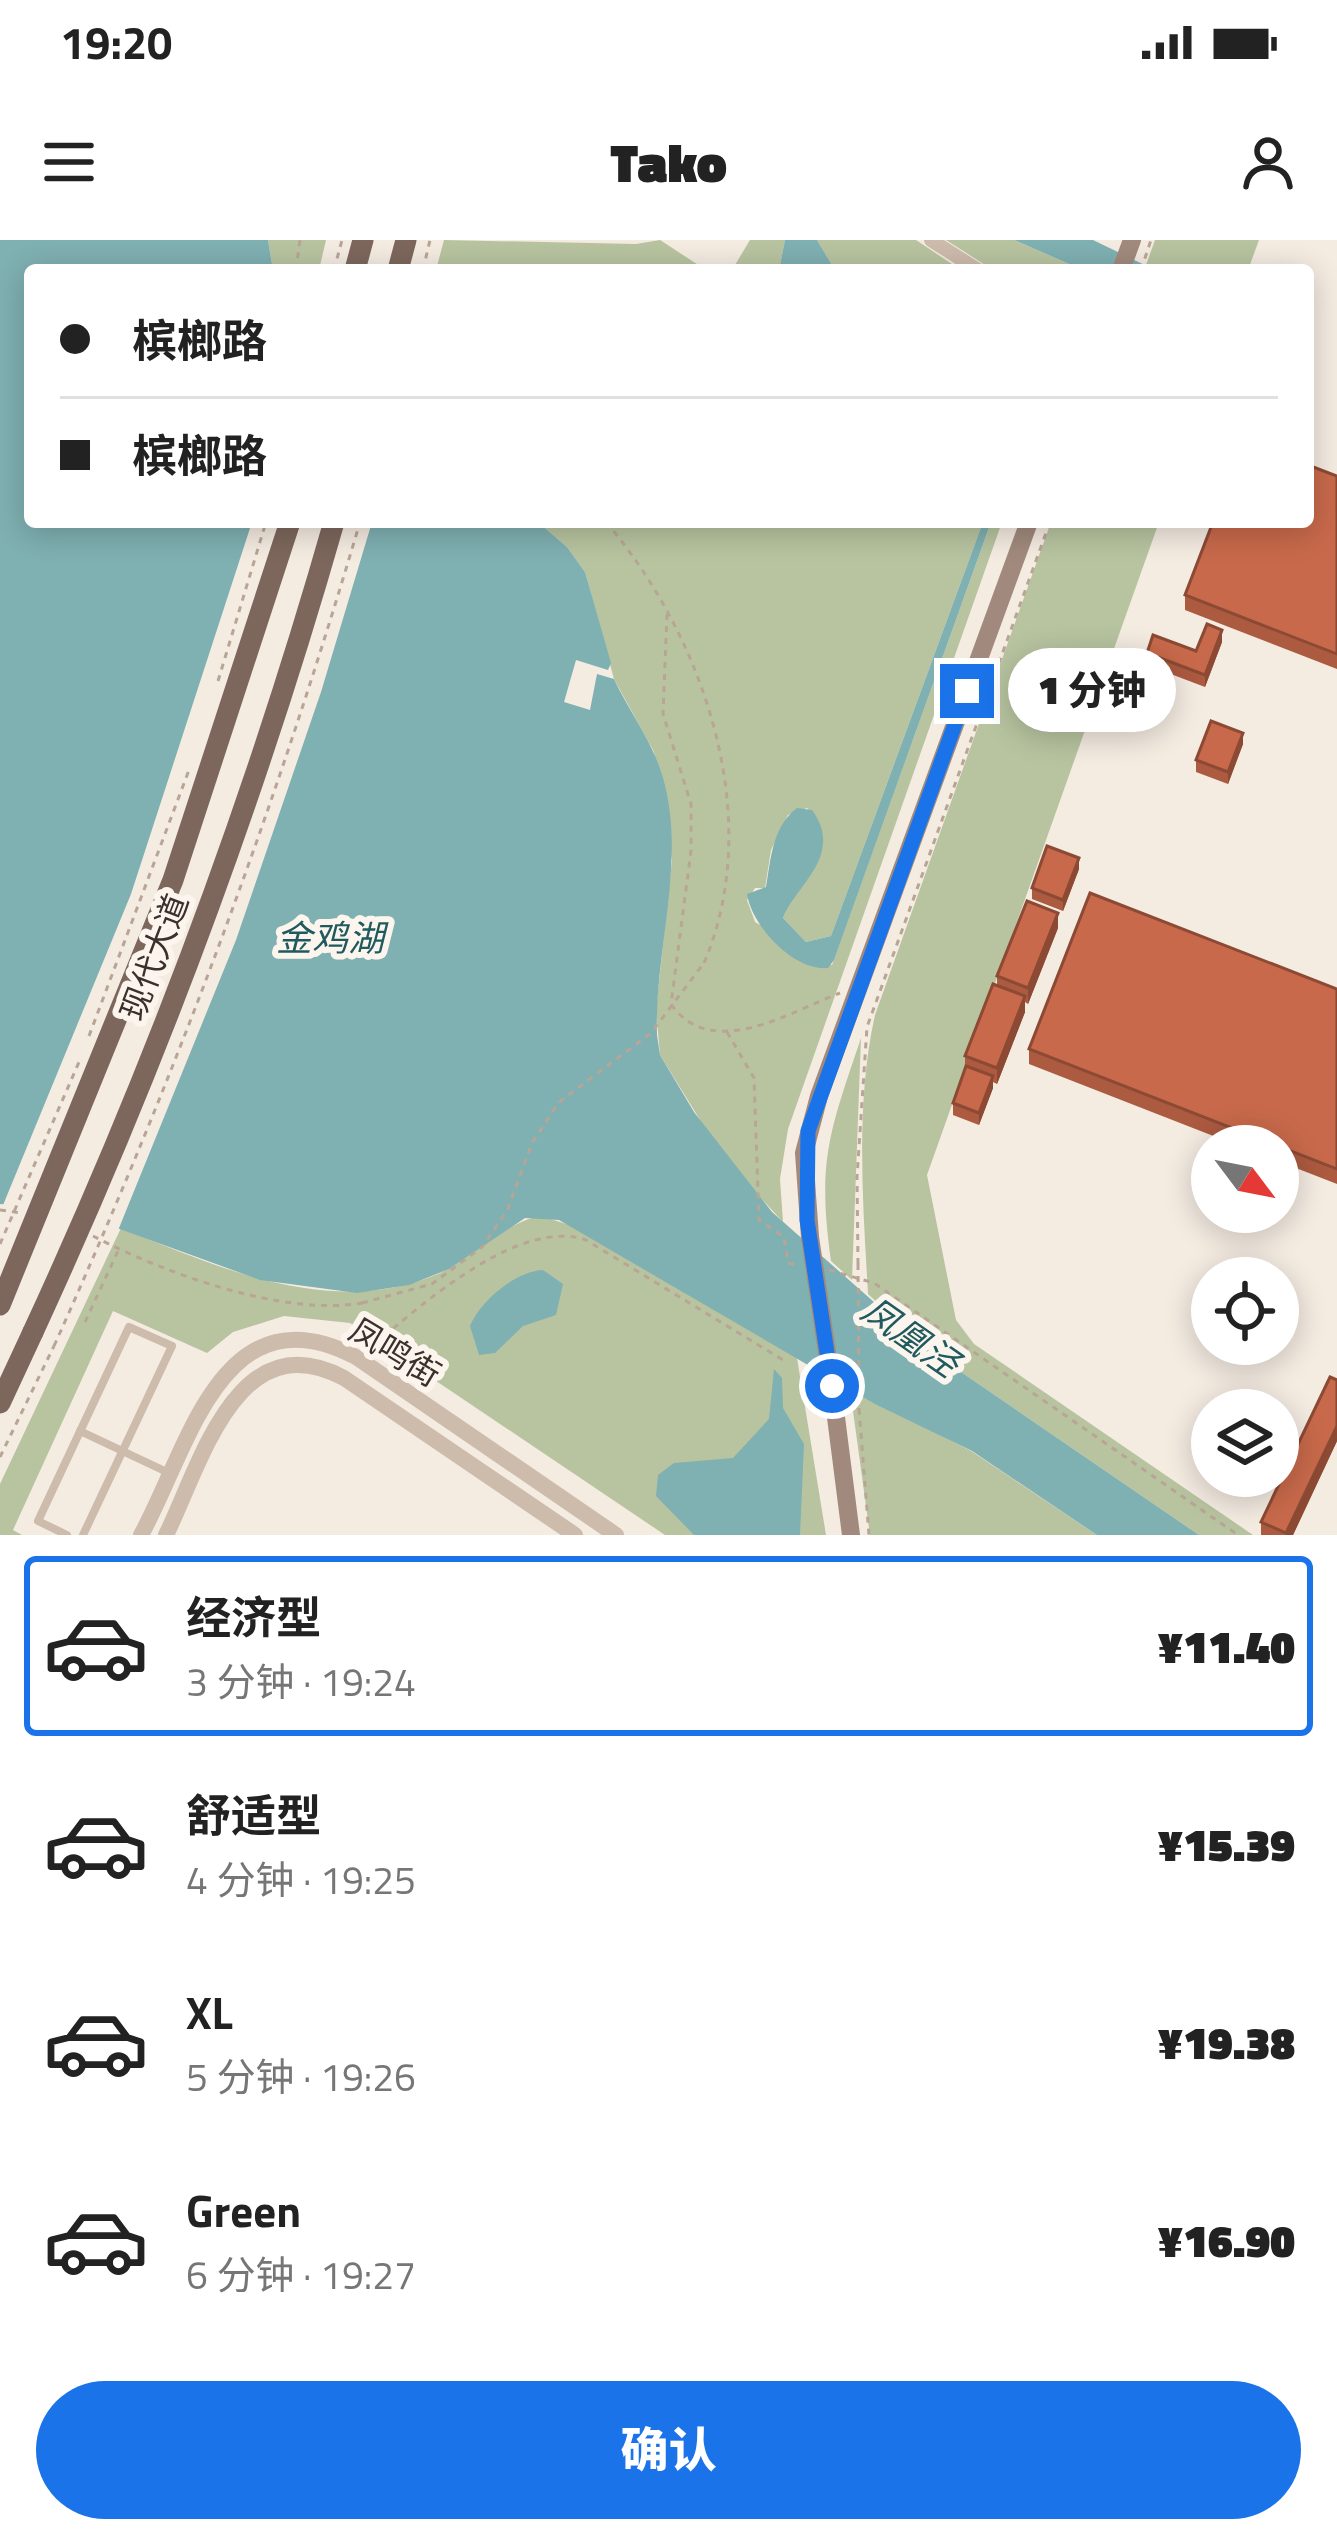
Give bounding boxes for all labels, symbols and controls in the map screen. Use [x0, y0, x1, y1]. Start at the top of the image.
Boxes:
text: 19:20 [60, 8, 172, 76]
text: Tako [610, 121, 727, 203]
icon: menu [36, 129, 102, 195]
icon: person [1235, 129, 1301, 195]
text: 槟榔路 [132, 306, 267, 374]
text: 槟榔路 [132, 421, 267, 489]
callout: 1 分钟 [1009, 649, 1177, 733]
text: 1 分钟 [1038, 660, 1146, 719]
route end [940, 664, 994, 718]
street label: 现代大道 [107, 886, 201, 1028]
water label: 金鸡湖 [276, 910, 389, 965]
north arrow [1191, 1125, 1299, 1233]
map controls [1191, 1125, 1299, 1497]
button: locate [1191, 1257, 1299, 1365]
water label: 凤凰泾 [851, 1282, 973, 1391]
street label: 凤鸣街 [340, 1305, 450, 1399]
route start [805, 1359, 859, 1413]
button: layers [1191, 1389, 1299, 1497]
text: 经济型 [186, 1583, 321, 1651]
icon: car [42, 1592, 150, 1700]
text: ¥11.40 [1157, 1612, 1295, 1680]
text: 3 分钟 · 19:24 [186, 1652, 416, 1711]
text: 舒适型 [186, 1781, 321, 1849]
icon: car [42, 1790, 150, 1898]
text: ¥15.39 [1157, 1810, 1295, 1878]
text: 4 分钟 · 19:25 [186, 1850, 416, 1909]
text: XL [186, 1978, 233, 2046]
icon: car [42, 1988, 150, 2096]
text: ¥19.38 [1157, 2008, 1295, 2076]
text: 5 分钟 · 19:26 [186, 2047, 416, 2106]
text: Green [186, 2176, 301, 2244]
icon: car [42, 2186, 150, 2294]
text: ¥16.90 [1157, 2206, 1295, 2274]
text: 6 分钟 · 19:27 [186, 2245, 416, 2304]
button: 确认 [36, 2381, 1301, 2519]

